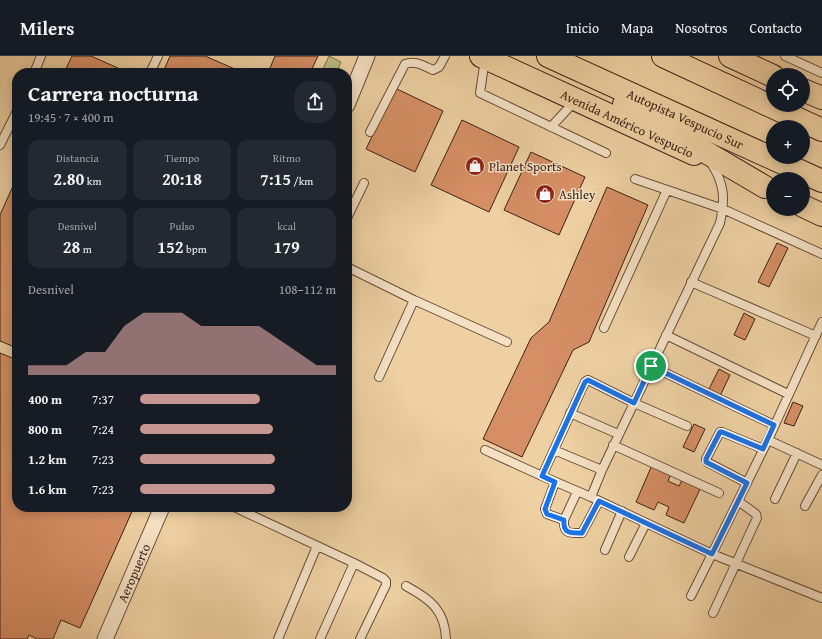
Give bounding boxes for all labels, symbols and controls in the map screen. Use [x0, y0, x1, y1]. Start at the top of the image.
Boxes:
text: Milers [20, 14, 74, 42]
text: Inicio [566, 18, 599, 38]
text: Mapa [621, 18, 653, 38]
text: Nosotros [675, 18, 728, 38]
text: Contacto [750, 18, 802, 38]
map controls [766, 68, 810, 216]
button: locate [766, 68, 810, 112]
text: Carrera nocturna [28, 77, 199, 109]
button: share [294, 81, 336, 123]
street label: Autopista Vespucio Sur [624, 84, 747, 154]
street label: Avenida Américo Vespucio [557, 85, 697, 163]
text: 19:45 · 7 × 400 m [28, 108, 114, 127]
button: + [766, 120, 810, 164]
text: Distancia [56, 150, 99, 166]
text: Tiempo [165, 150, 199, 166]
text: Ritmo [273, 150, 301, 166]
shop icon: Planet Sports [464, 155, 486, 177]
place label: Planet Sports [489, 157, 562, 176]
text: 2.80 [53, 166, 84, 191]
text: 20:18 [162, 166, 202, 191]
text: 7:15 [260, 166, 291, 191]
button: − [766, 172, 810, 216]
text: km [84, 173, 101, 189]
text: /km [291, 173, 313, 189]
shop icon: Ashley [534, 183, 556, 205]
place label: Ashley [559, 185, 596, 204]
text: Desnivel [58, 218, 97, 234]
text: Pulso [170, 218, 194, 234]
text: kcal [277, 218, 296, 234]
text: 28 [63, 234, 80, 259]
text: 152 [157, 234, 184, 259]
text: 179 [273, 234, 300, 259]
text: m [80, 241, 92, 257]
text: bpm [184, 241, 207, 257]
text: Desnivel [28, 280, 74, 299]
text: 108–112 m [279, 280, 336, 299]
pin [634, 349, 668, 383]
icon: arrive [640, 355, 662, 377]
text: 400 m [28, 390, 62, 409]
text: 7:37 [92, 390, 114, 409]
text: 800 m [28, 420, 62, 439]
text: 7:24 [92, 420, 114, 439]
text: 1.2 km [28, 450, 67, 469]
text: 7:23 [92, 450, 114, 469]
text: 1.6 km [28, 480, 67, 499]
text: 7:23 [92, 480, 114, 499]
street label: Aeropuerto [113, 540, 155, 606]

